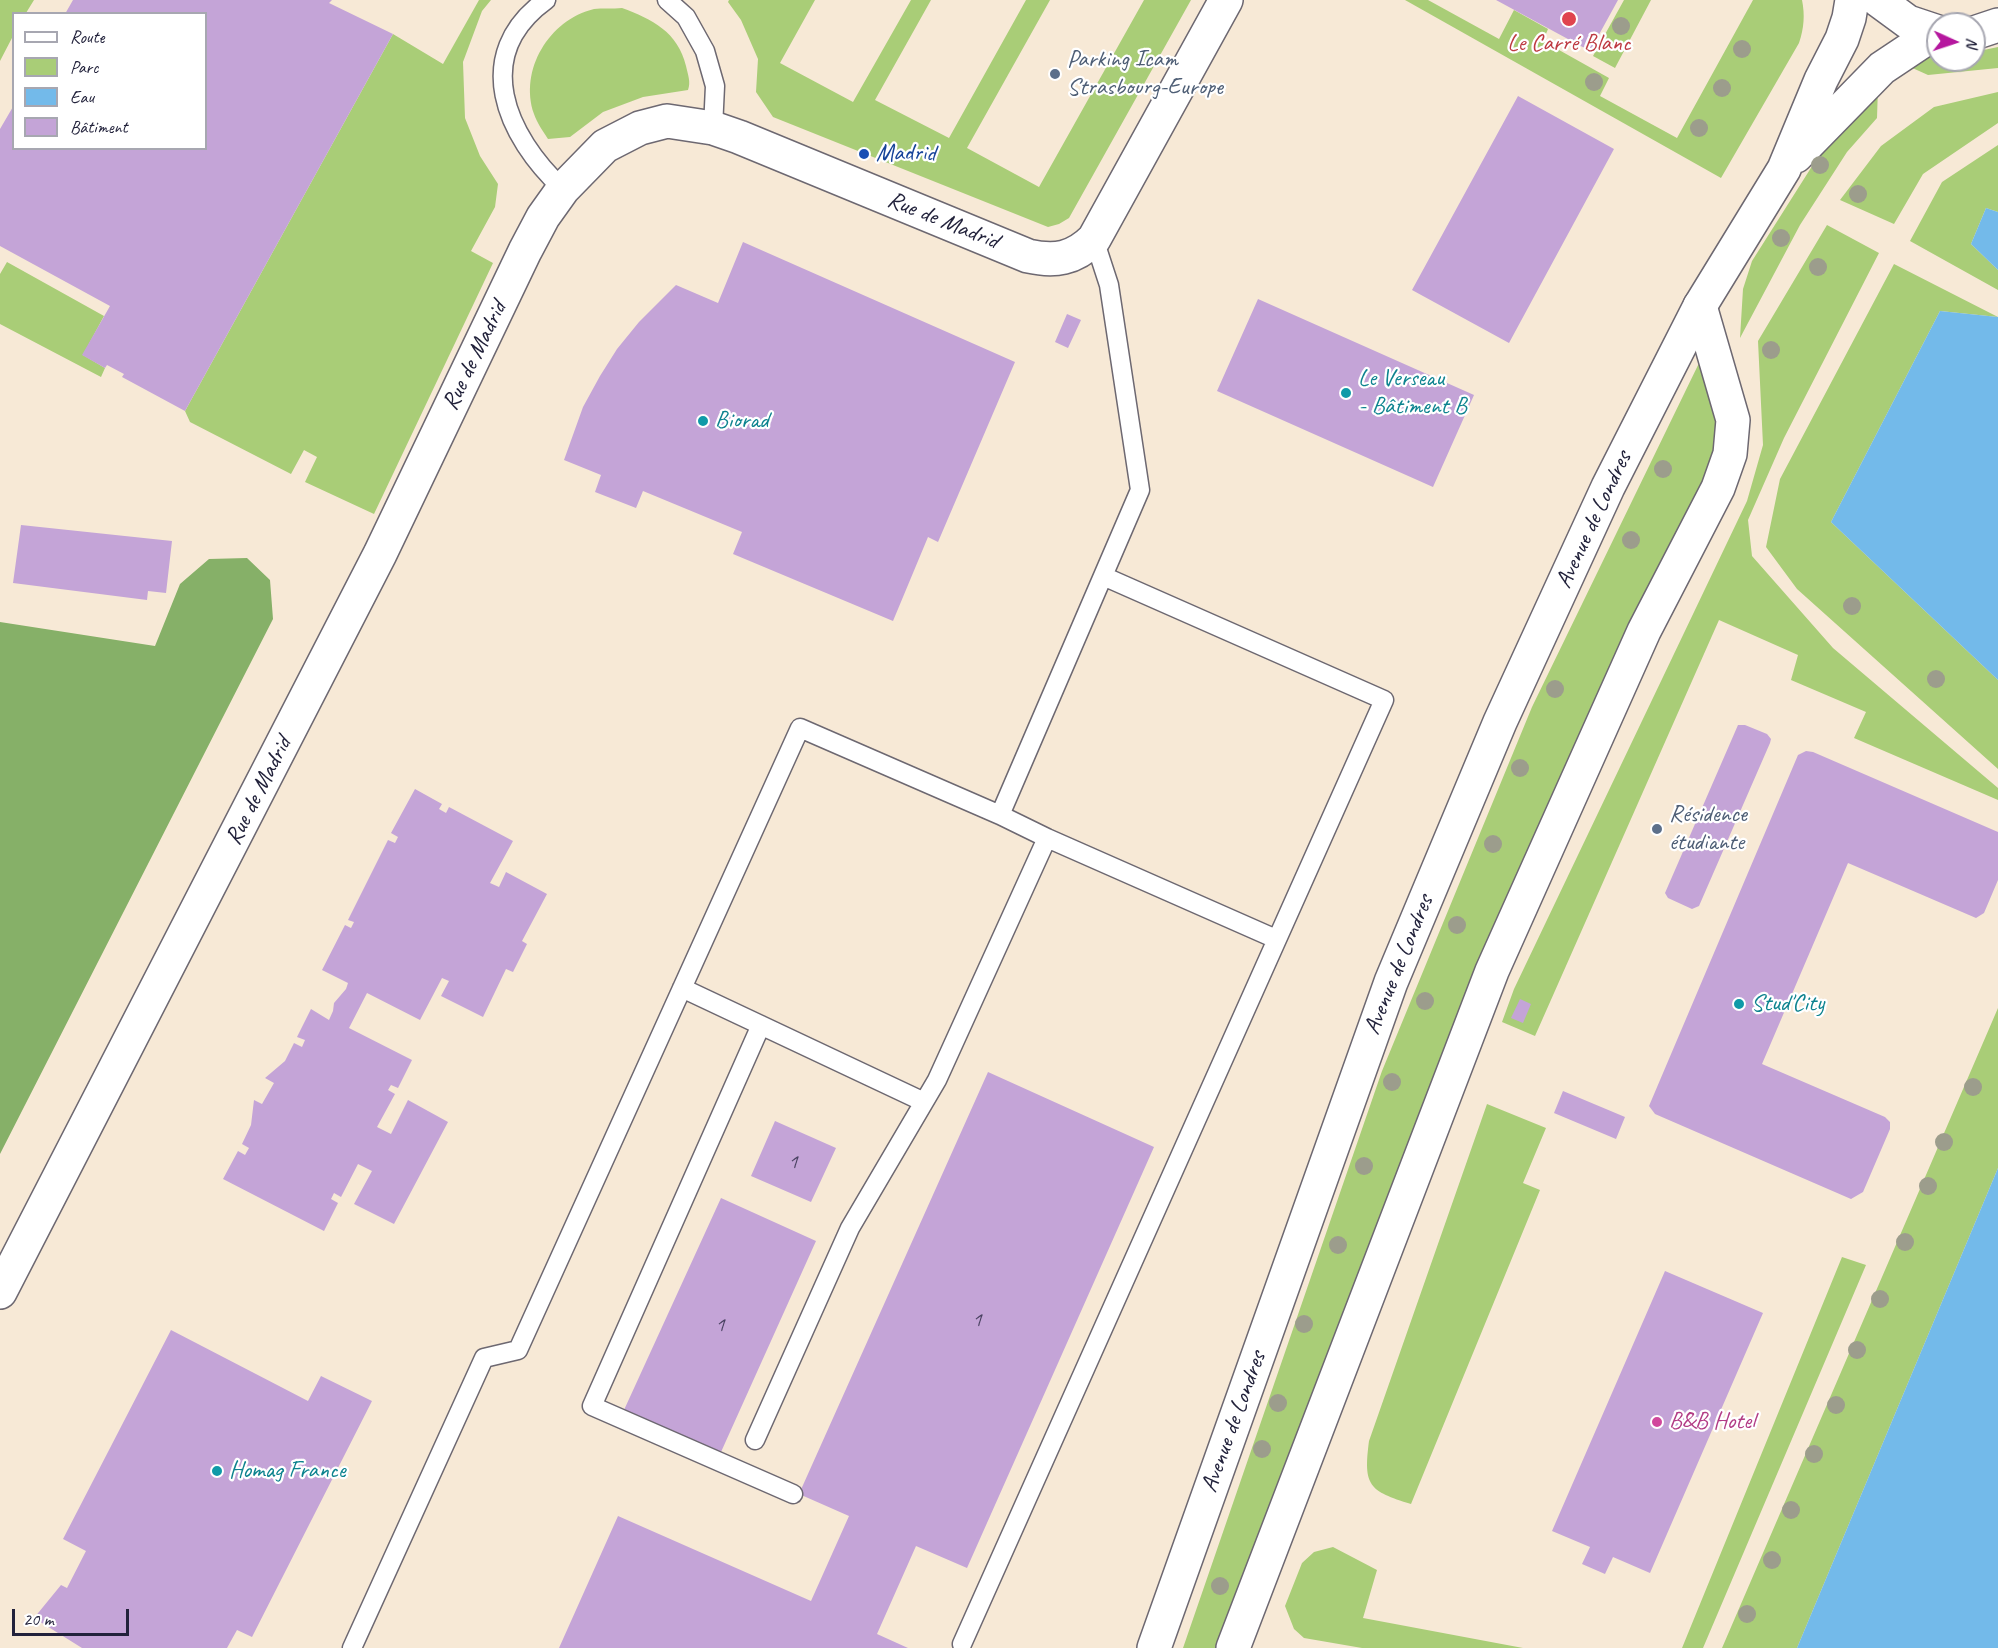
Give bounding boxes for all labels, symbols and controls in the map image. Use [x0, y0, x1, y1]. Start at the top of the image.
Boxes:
marker: Le Carré Blanc [1560, 10, 1578, 28]
legend [12, 12, 207, 150]
north arrow [1926, 12, 1986, 72]
text: Route [70, 26, 104, 48]
place label: Le Carré Blanc [1507, 30, 1631, 58]
text: N [1962, 37, 1982, 48]
place label: Parking Icam Strasbourg-Europe [1067, 46, 1223, 102]
text: Parc [70, 56, 98, 78]
marker: Parking Icam Strasbourg-Europe [1048, 67, 1062, 81]
text: Eau [70, 86, 94, 108]
text: Bâtiment [70, 116, 128, 138]
place label: Madrid [876, 140, 936, 168]
marker: Madrid [857, 147, 871, 161]
street label: Rue de Madrid [883, 186, 1003, 256]
street label: Rue de Madrid [436, 297, 514, 415]
place label: Le Verseau - Bâtiment B [1358, 365, 1467, 421]
marker: Le Verseau - Bâtiment B [1339, 386, 1353, 400]
place label: Biorad [715, 407, 769, 435]
marker: Biorad [696, 414, 710, 428]
street label: Avenue de Londres [1550, 447, 1638, 593]
street label: Rue de Madrid [220, 732, 298, 850]
place label: Résidence étudiante [1669, 801, 1747, 857]
marker: Résidence étudiante [1650, 822, 1664, 836]
street label: Avenue de Londres [1358, 891, 1440, 1039]
place label: Stud'City [1751, 990, 1824, 1018]
marker: Stud'City [1732, 997, 1746, 1011]
house number: 1 [788, 1149, 798, 1175]
house number: 1 [972, 1307, 982, 1333]
house number: 1 [715, 1312, 725, 1338]
street label: Avenue de Londres [1195, 1348, 1273, 1496]
place label: B&B Hotel [1669, 1408, 1755, 1436]
marker: B&B Hotel [1650, 1415, 1664, 1429]
place label: Homag France [229, 1457, 346, 1485]
marker: Homag France [210, 1464, 224, 1478]
scale bar [15, 1597, 132, 1635]
text: 20 m [23, 1608, 54, 1630]

